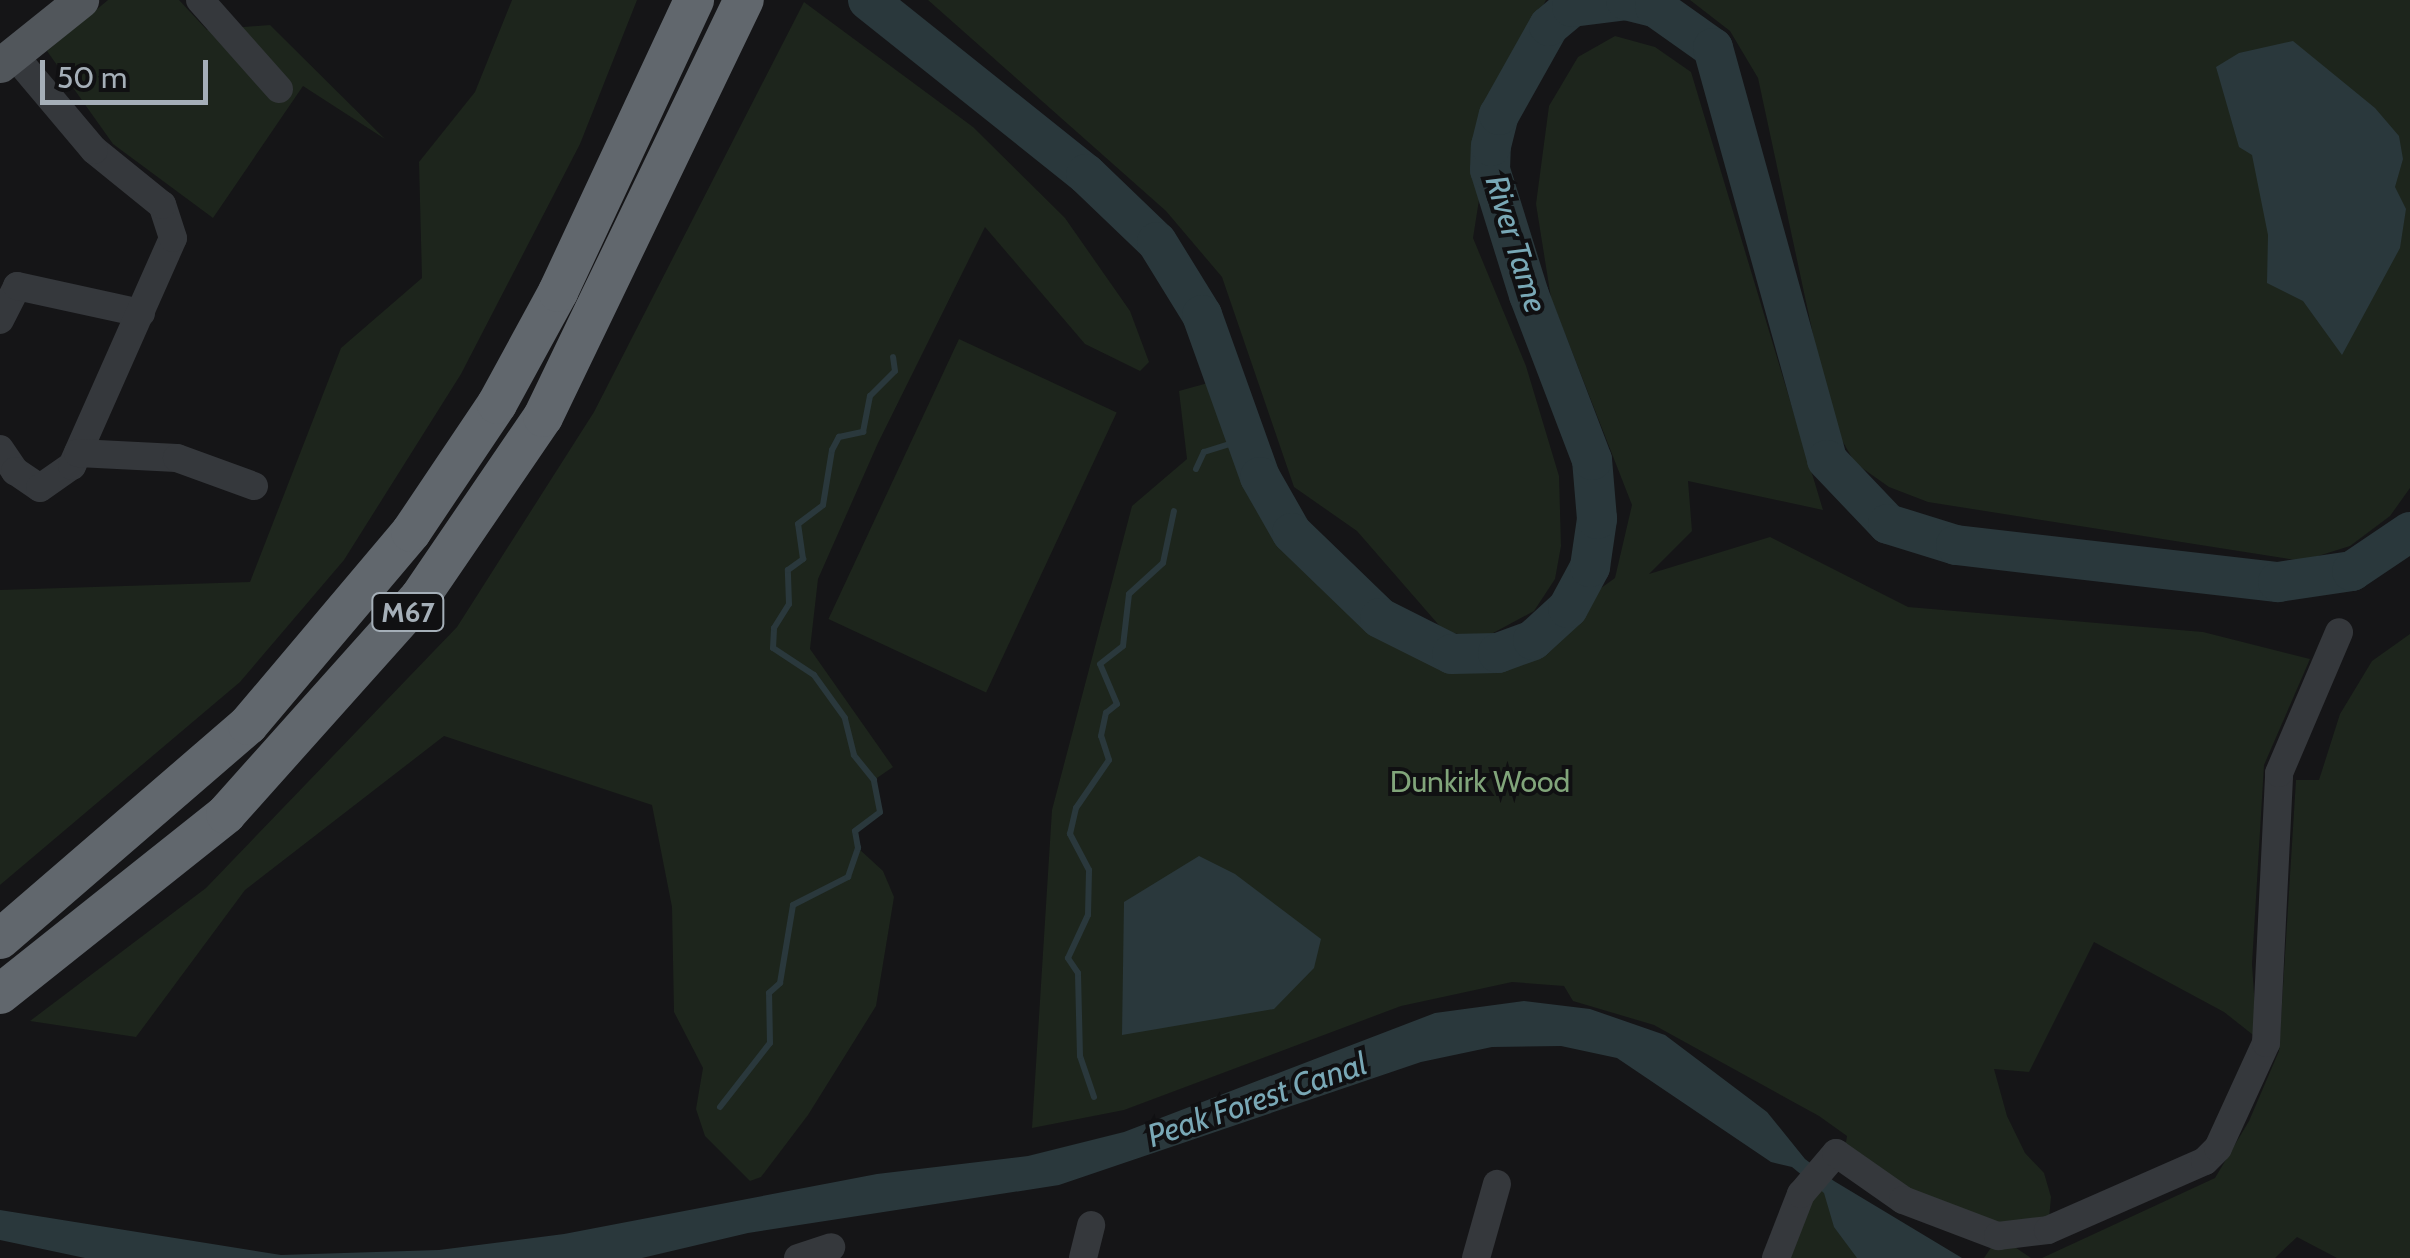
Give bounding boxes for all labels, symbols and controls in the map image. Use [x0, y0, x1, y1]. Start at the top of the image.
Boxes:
scale bar [45, 40, 212, 102]
text: 50 m [57, 59, 127, 96]
water label: River Tame [1477, 171, 1555, 317]
road number: M67 [370, 589, 446, 635]
park label: Dunkirk Wood [1390, 764, 1570, 800]
water label: Peak Forest Canal [1142, 1044, 1372, 1156]

